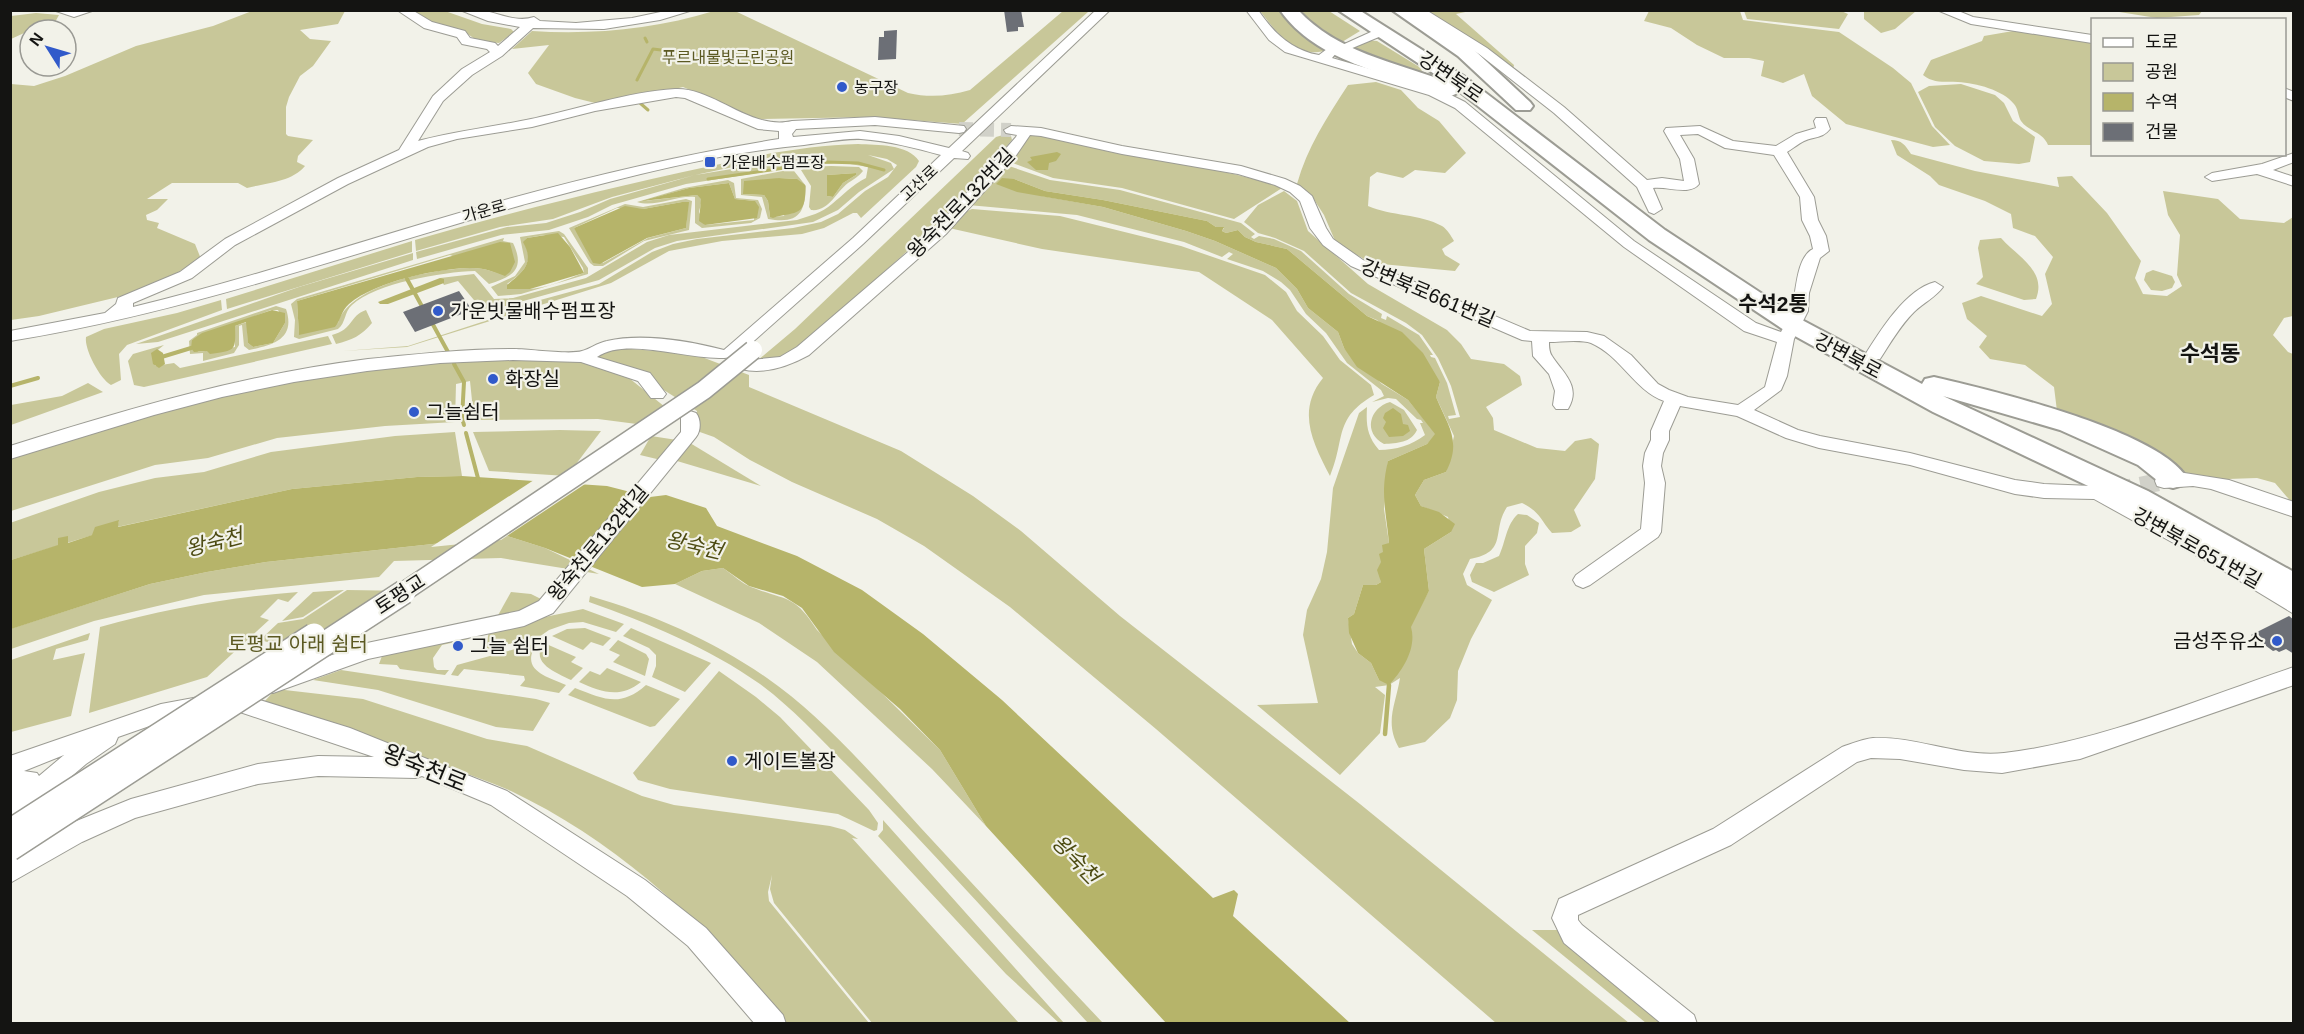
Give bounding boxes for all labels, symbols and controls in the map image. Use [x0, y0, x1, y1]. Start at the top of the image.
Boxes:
north arrow [18, 18, 78, 78]
legend [2091, 18, 2286, 156]
text: N [26, 30, 47, 49]
text: 도로 [2145, 32, 2178, 52]
street label: 강변북로 [1415, 47, 1487, 107]
park label: 푸르내물빛근린공원 [662, 49, 794, 66]
text: 공원 [2145, 62, 2178, 82]
place label: 농구장 [854, 79, 898, 96]
marker: 농구장 [835, 80, 849, 94]
text: 수역 [2145, 92, 2178, 112]
text: 건물 [2145, 122, 2178, 142]
street label: 왕숙천로132번길 [903, 144, 1019, 262]
place label: 가운배수펌프장 [722, 154, 825, 171]
marker: 가운배수펌프장 [703, 155, 717, 169]
street label: 고산로 [897, 162, 941, 204]
street label: 가운로 [460, 197, 508, 225]
street label: 강변북로661번길 [1358, 255, 1498, 331]
district label: 수석2통 [1738, 292, 1808, 315]
place label: 가운빗물배수펌프장 [450, 300, 616, 322]
marker: 가운빗물배수펌프장 [431, 304, 445, 318]
street label: 강변북로 [1810, 329, 1886, 383]
district label: 수석동 [2180, 341, 2240, 366]
place label: 화장실 [505, 368, 560, 390]
marker: 화장실 [486, 372, 500, 386]
place label: 그늘쉼터 [426, 401, 500, 423]
marker: 그늘쉼터 [407, 405, 421, 419]
street label: 왕숙천로132번길 [543, 481, 653, 605]
street label: 강변북로651번길 [2129, 504, 2265, 592]
water label: 왕숙천 [183, 523, 247, 560]
water label: 왕숙천 [663, 527, 727, 563]
street label: 토평교 [371, 570, 429, 618]
place label: 금성주유소 [2173, 630, 2265, 652]
park label: 토평교 아래 쉼터 [228, 633, 368, 655]
marker: 금성주유소 [2270, 634, 2284, 648]
place label: 그늘 쉼터 [470, 635, 549, 657]
marker: 그늘 쉼터 [451, 639, 465, 653]
street label: 왕숙천로 [379, 739, 471, 797]
place label: 게이트볼장 [744, 750, 836, 772]
marker: 게이트볼장 [725, 754, 739, 768]
water label: 왕숙천 [1048, 830, 1106, 890]

